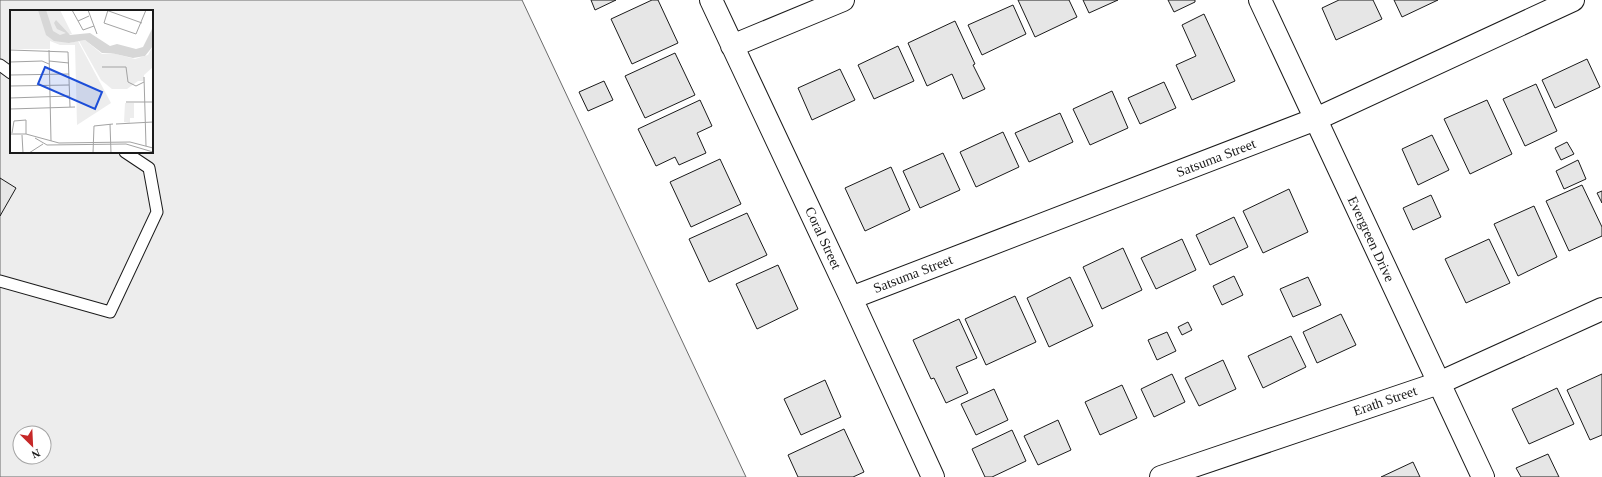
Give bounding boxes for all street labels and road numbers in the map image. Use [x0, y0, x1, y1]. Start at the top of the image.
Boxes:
street label: Satsuma Street [1174, 136, 1258, 180]
street label: Evergreen Drive [1345, 194, 1397, 284]
street label: Coral Street [802, 204, 844, 272]
street label: Satsuma Street [871, 252, 955, 296]
street label: Erath Street [1351, 383, 1419, 419]

